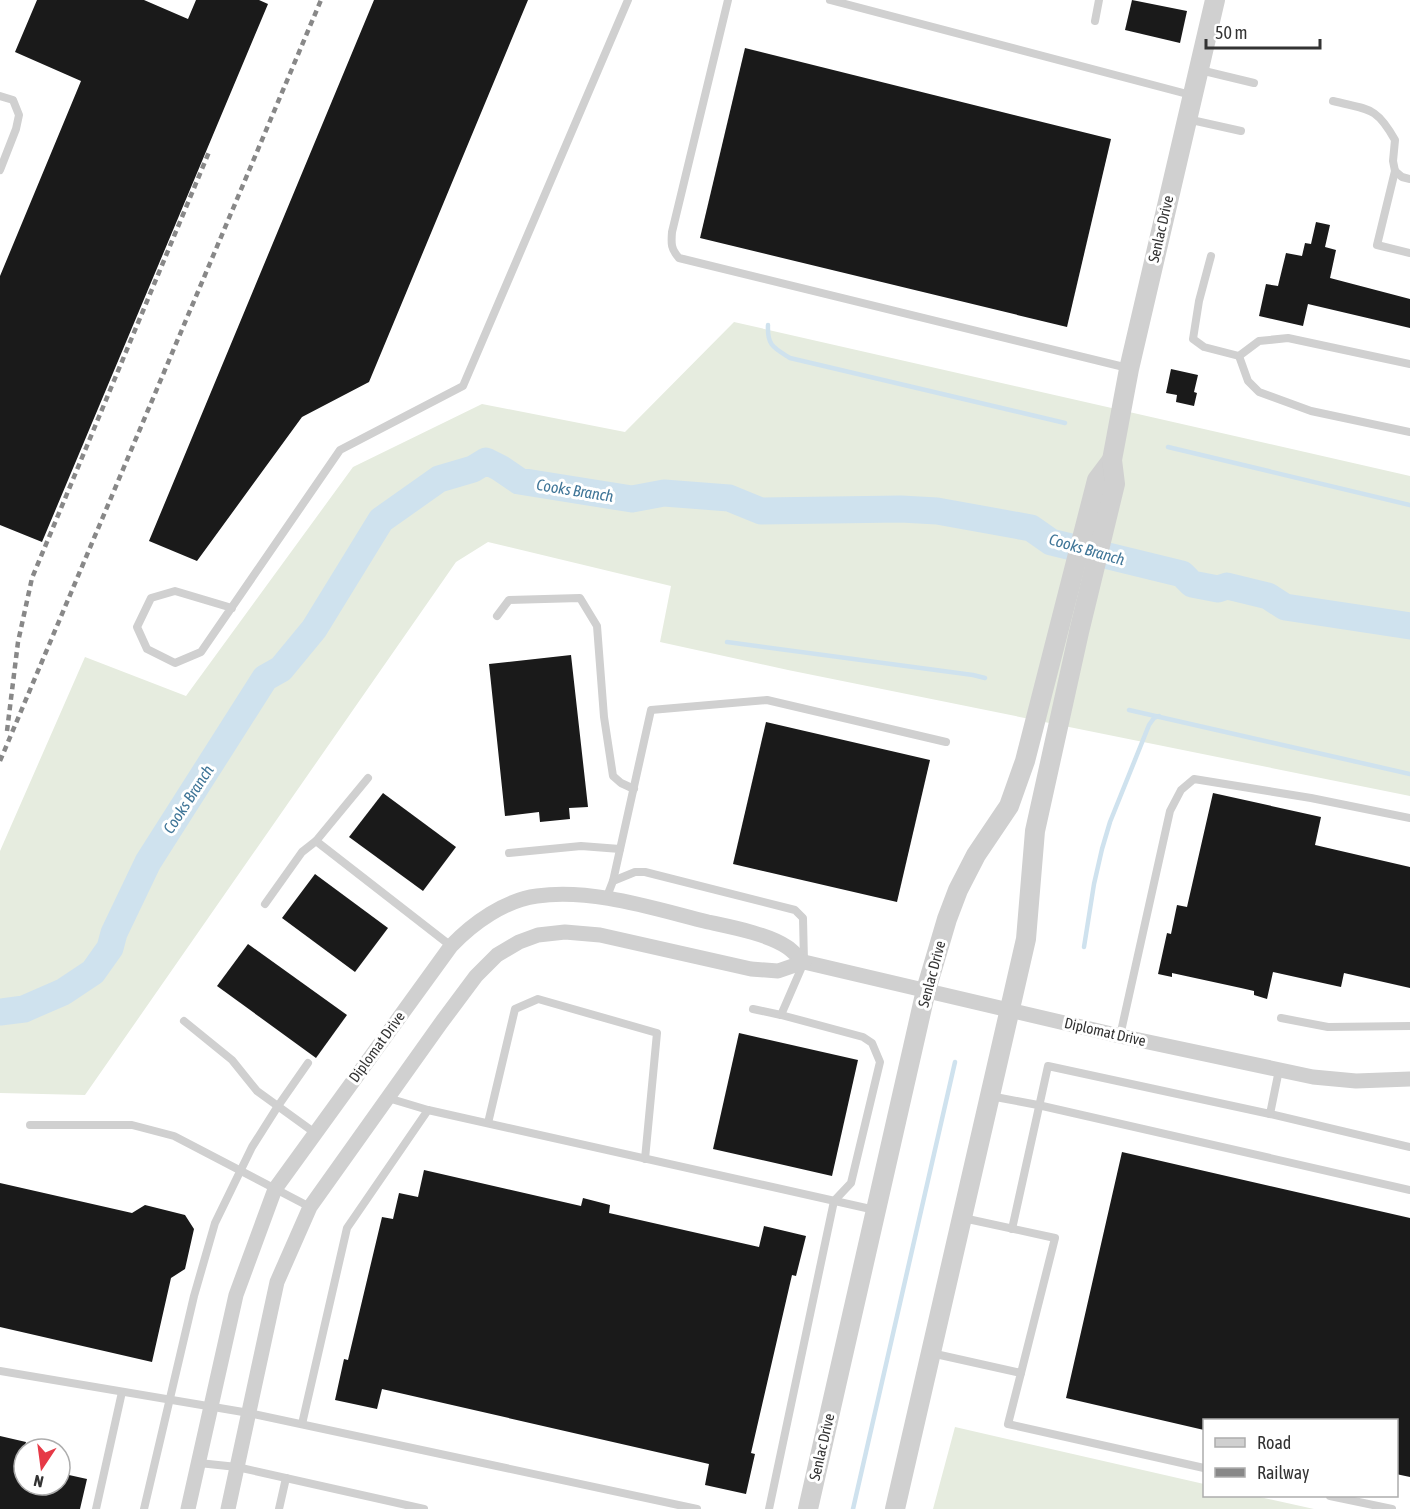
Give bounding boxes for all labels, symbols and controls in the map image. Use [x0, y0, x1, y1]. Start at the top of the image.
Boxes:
scale bar [1206, 12, 1320, 50]
text: 50 m [1215, 22, 1247, 43]
street label: Senlac Drive [1145, 194, 1176, 264]
water label: Cooks Branch [535, 475, 615, 505]
water label: Cooks Branch [1047, 530, 1127, 568]
water label: Cooks Branch [159, 761, 217, 837]
street label: Senlac Drive [914, 939, 949, 1009]
street label: Diplomat Drive [345, 1008, 408, 1085]
street label: Diplomat Drive [1063, 1014, 1148, 1049]
street label: Senlac Drive [806, 1412, 837, 1482]
legend [1203, 1419, 1398, 1497]
text: Road [1257, 1432, 1291, 1453]
north arrow [12, 1437, 72, 1497]
text: Railway [1257, 1462, 1309, 1483]
text: N [32, 1472, 45, 1491]

